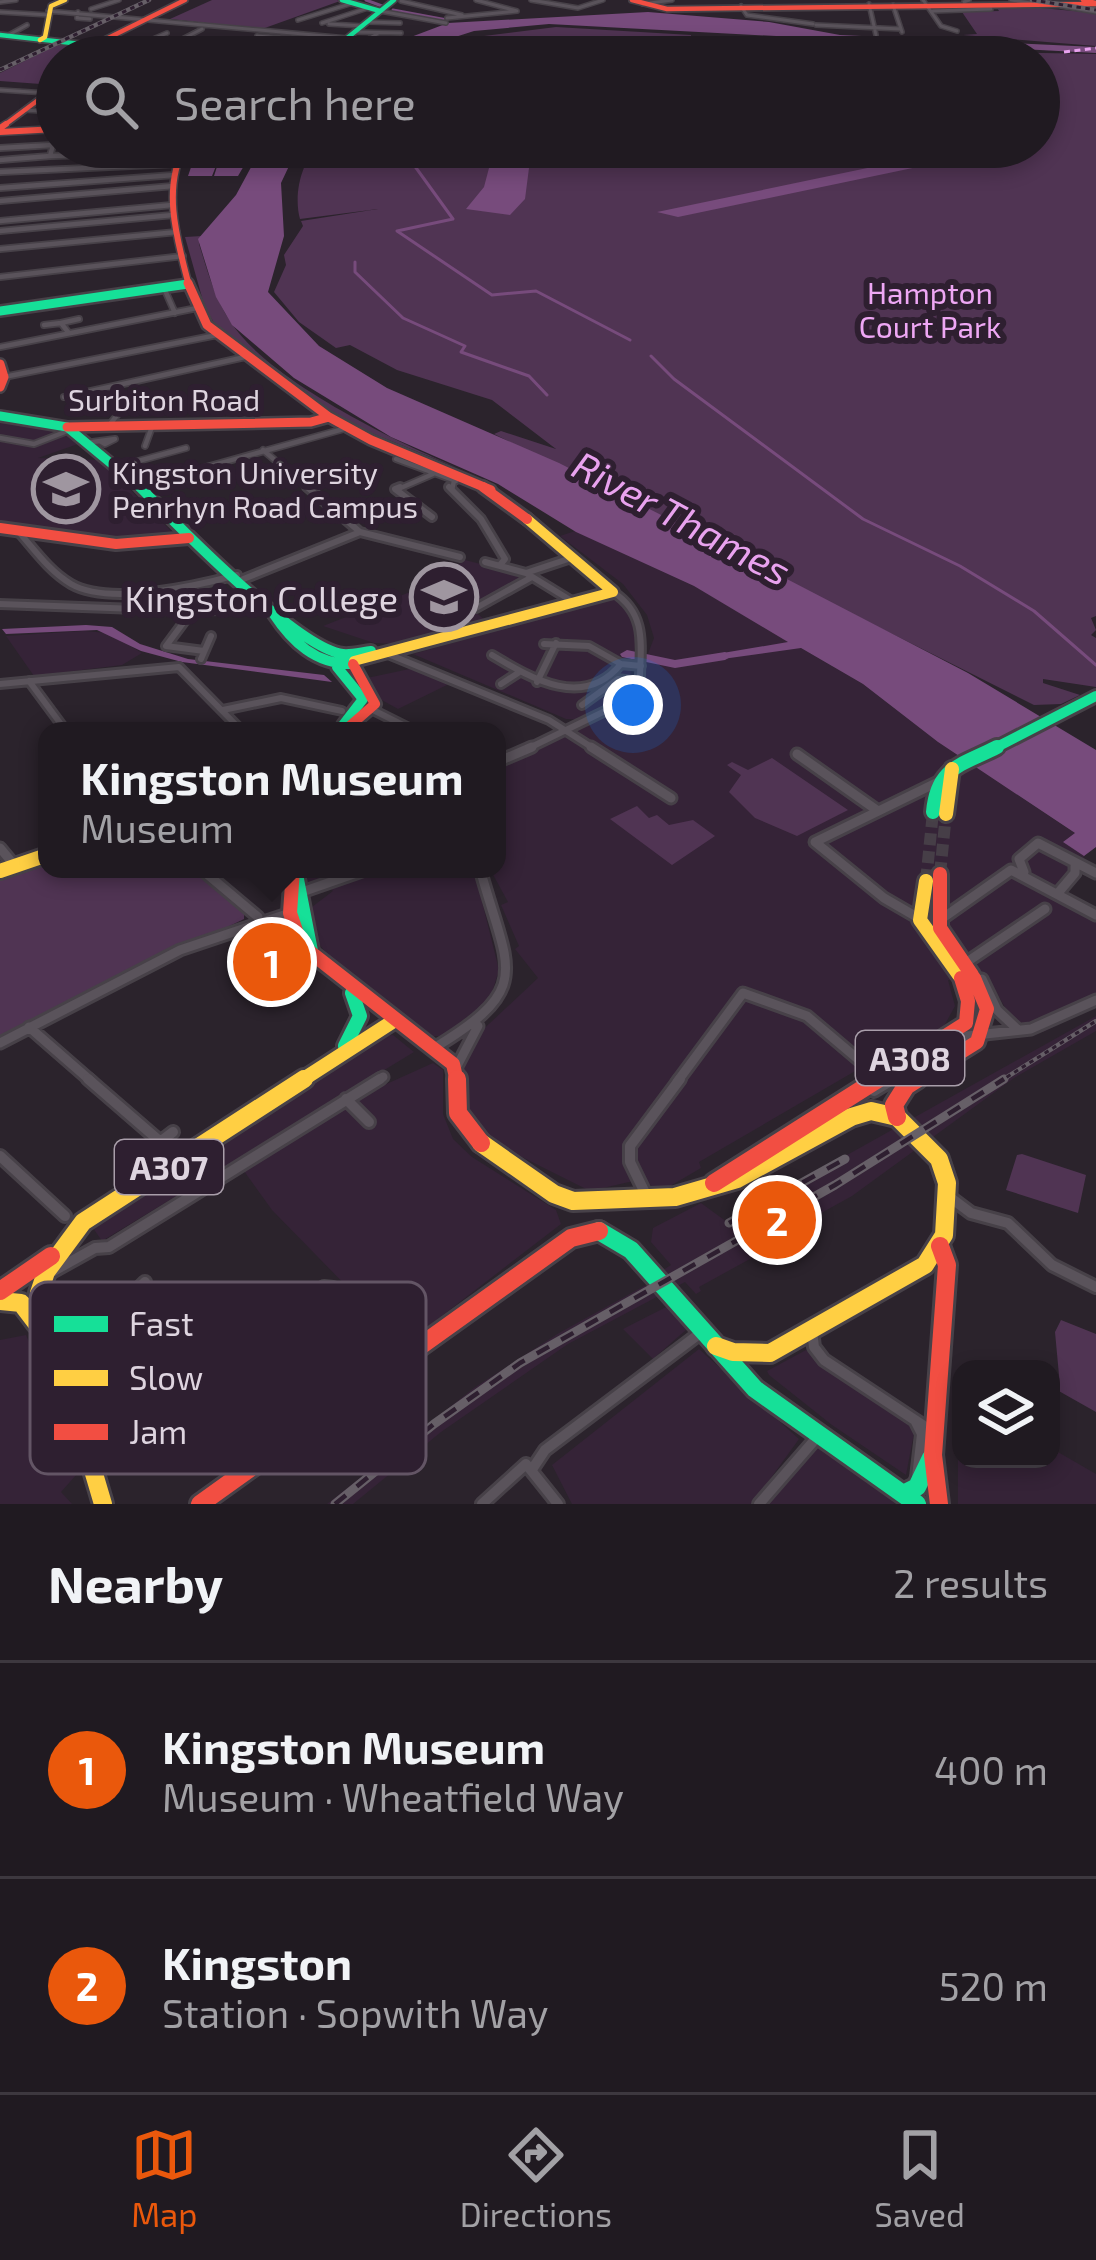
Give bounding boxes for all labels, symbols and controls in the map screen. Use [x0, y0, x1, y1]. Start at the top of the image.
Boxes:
search box [36, 36, 1060, 168]
icon: search [78, 69, 144, 135]
text: Search here [174, 75, 416, 129]
park label: Hampton Court Park [859, 274, 1001, 344]
street label: Surbiton Road [68, 381, 260, 417]
water label: River Thames [565, 440, 799, 594]
school or university icon: Kingston University Penrhyn Road Campus [31, 454, 101, 524]
place label: Kingston University Penrhyn Road Campus [112, 454, 418, 524]
school or university icon: Kingston College [409, 562, 479, 632]
place label: Kingston College [124, 576, 398, 619]
your location [603, 675, 663, 735]
popup [38, 722, 506, 878]
text: Kingston Museum [80, 750, 464, 804]
text: Museum [80, 804, 234, 851]
pin: 1 [233, 917, 311, 1007]
road number: A308 [856, 1031, 964, 1085]
road number: A307 [115, 1140, 223, 1194]
pin: 2 [738, 1175, 816, 1265]
legend [30, 1282, 426, 1474]
text: Fast [129, 1303, 193, 1343]
text: Slow [129, 1357, 203, 1397]
map controls [952, 1360, 1060, 1468]
button: layers [952, 1360, 1060, 1468]
text: Jam [129, 1411, 187, 1451]
text: Nearby [48, 1552, 223, 1613]
text: 2 results [893, 1559, 1048, 1606]
text: Kingston Museum [162, 1719, 545, 1773]
text: 1 [79, 1746, 95, 1793]
text: 400 m [934, 1746, 1048, 1793]
text: Museum · Wheatfield Way [162, 1773, 624, 1820]
text: Kingston [162, 1935, 352, 1989]
text: 2 [76, 1962, 98, 2009]
text: 520 m [939, 1962, 1048, 2009]
text: Station · Sopwith Way [162, 1989, 548, 2036]
tab: Map [131, 2122, 197, 2234]
tab: Directions [460, 2122, 612, 2234]
tab: Saved [874, 2122, 965, 2234]

